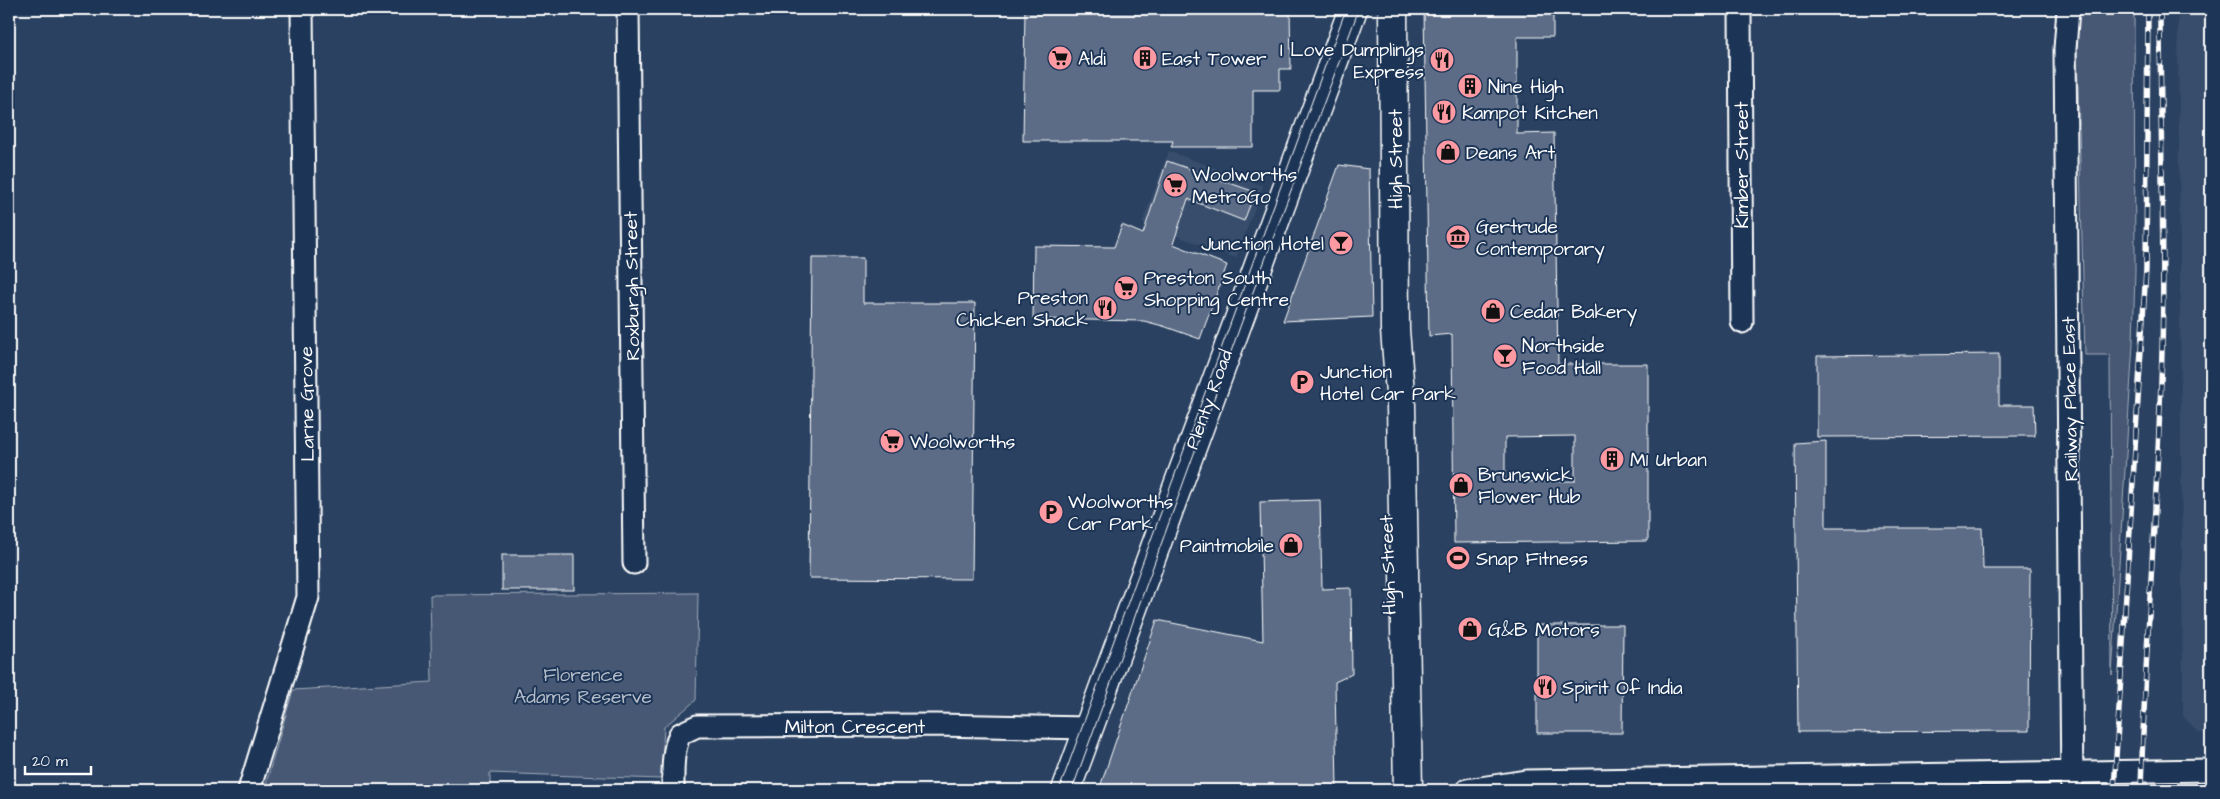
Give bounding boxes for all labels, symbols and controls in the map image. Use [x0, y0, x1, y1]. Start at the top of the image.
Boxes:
place label: I Love Dumplings Express [1280, 37, 1424, 86]
supermarket icon: Aldi [1047, 45, 1073, 71]
building icon: East Tower [1132, 45, 1158, 71]
place label: Aldi [1078, 46, 1106, 73]
place label: East Tower [1162, 46, 1267, 73]
restaurant icon: I Love Dumplings Express [1429, 47, 1455, 73]
building icon: Nine High [1457, 73, 1483, 99]
place label: Nine High [1488, 74, 1564, 102]
restaurant icon: Kampot Kitchen [1431, 99, 1457, 125]
place label: Kampot Kitchen [1462, 100, 1598, 127]
street label: Kimber Street [1729, 101, 1756, 228]
street label: High Street [1383, 109, 1411, 209]
shop icon: Deans Art [1435, 139, 1461, 165]
place label: Deans Art [1466, 140, 1556, 167]
place label: Woolworths MetroGo [1192, 162, 1297, 211]
supermarket icon: Woolworths MetroGo [1162, 172, 1188, 198]
street label: Roxburgh Street [618, 211, 648, 361]
place label: Gertrude Contemporary [1476, 214, 1605, 264]
museum icon: Gertrude Contemporary [1445, 224, 1471, 250]
bar icon: Junction Hotel [1328, 230, 1354, 256]
place label: Junction Hotel [1201, 231, 1324, 258]
place label: Preston South Shopping Centre [1144, 265, 1289, 315]
supermarket icon: Preston South Shopping Centre [1113, 275, 1139, 301]
place label: Preston Chicken Shack [956, 285, 1088, 334]
restaurant icon: Preston Chicken Shack [1092, 295, 1118, 321]
shop icon: Cedar Bakery [1480, 298, 1506, 324]
place label: Cedar Bakery [1510, 299, 1638, 327]
street label: Railway Place East [2056, 316, 2086, 482]
place label: Northside Food Hall [1522, 333, 1605, 382]
bar icon: Northside Food Hall [1492, 343, 1518, 369]
street label: Larne Grove [293, 346, 322, 462]
street label: Plenty Road [1179, 346, 1241, 453]
place label: Junction Hotel Car Park [1320, 359, 1456, 408]
parking icon: Junction Hotel Car Park [1289, 369, 1315, 395]
supermarket icon: Woolworths [879, 428, 905, 454]
place label: Woolworths [910, 429, 1015, 456]
building icon: M1 Urban [1599, 446, 1625, 472]
place label: M1 Urban [1630, 447, 1707, 474]
place label: Brunswick Flower Hub [1478, 462, 1581, 511]
shop icon: Brunswick Flower Hub [1448, 472, 1474, 498]
place label: Woolworths Car Park [1068, 489, 1173, 538]
parking icon: Woolworths Car Park [1038, 499, 1064, 525]
street label: High Street [1373, 514, 1405, 615]
shop icon: Paintmobile [1278, 532, 1304, 558]
place label: Paintmobile [1180, 533, 1274, 560]
sports icon: Snap Fitness [1445, 545, 1471, 571]
place label: Snap Fitness [1476, 546, 1588, 573]
shop icon: G&B Motors [1457, 616, 1483, 642]
place label: G&B Motors [1488, 617, 1600, 644]
park label: Florence Adams Reserve [514, 662, 652, 711]
restaurant icon: Spirit Of India [1532, 674, 1558, 700]
place label: Spirit Of India [1562, 675, 1683, 702]
street label: Milton Crescent [785, 714, 925, 741]
scale bar [25, 744, 91, 776]
text: 20 m [32, 751, 68, 772]

